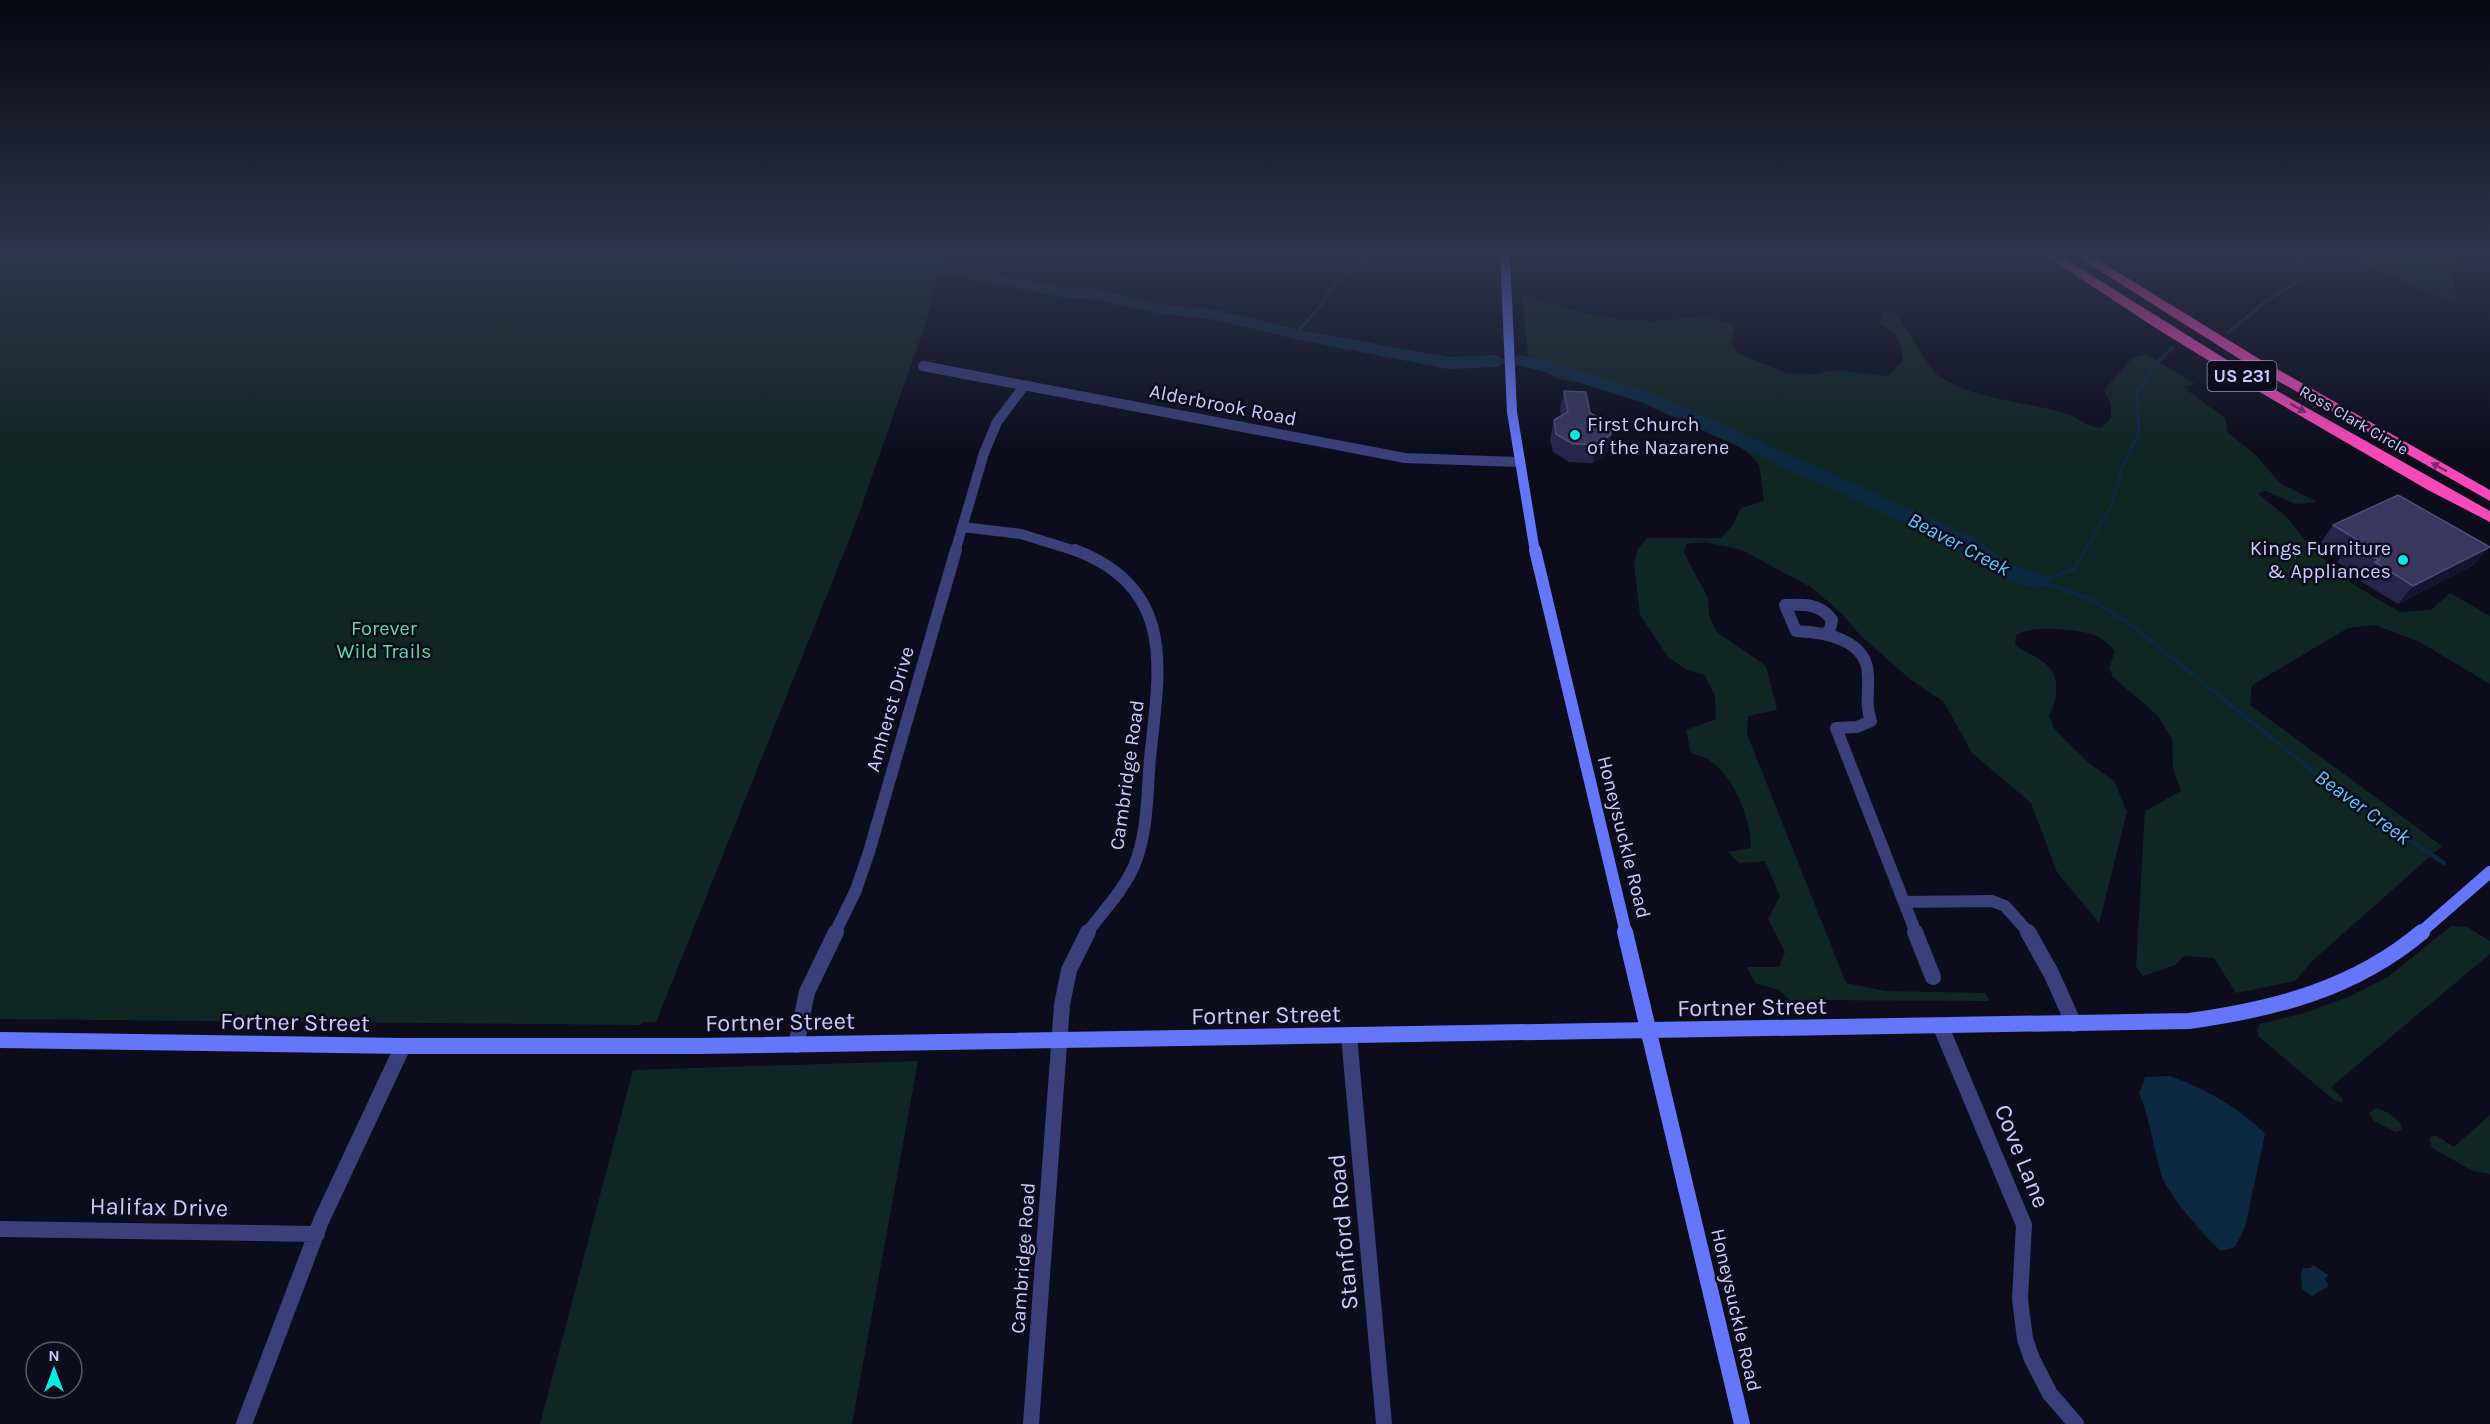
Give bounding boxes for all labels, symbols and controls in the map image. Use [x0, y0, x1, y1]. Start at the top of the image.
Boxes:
road number: US 231 [2208, 361, 2276, 391]
street label: Alderbrook Road [1147, 379, 1299, 431]
street label: Ross Clark Circle [2296, 381, 2412, 459]
one-way arrow [2290, 403, 2307, 413]
place label: First Church of the Nazarene [1587, 413, 1729, 459]
marker: First Church of the Nazarene [1568, 428, 1582, 442]
one-way arrow [2431, 462, 2447, 473]
water label: Beaver Creek [1904, 507, 2014, 581]
place label: Kings Furniture & Appliances [2250, 537, 2391, 583]
marker: Kings Furniture & Appliances [2396, 553, 2410, 567]
park label: Forever Wild Trails [337, 617, 431, 663]
street label: Amherst Drive [861, 644, 919, 774]
street label: Cambridge Road [1105, 699, 1149, 851]
street label: Honeysuckle Road [1593, 753, 1655, 921]
water label: Beaver Creek [2311, 764, 2416, 850]
street label: Fortner Street [1677, 992, 1827, 1022]
street label: Fortner Street [1191, 1000, 1341, 1030]
street label: Fortner Street [220, 1007, 370, 1037]
street label: Fortner Street [705, 1007, 855, 1037]
street label: Cove Lane [1989, 1100, 2055, 1212]
street label: Stanford Road [1322, 1153, 1364, 1311]
street label: Cambridge Road [1006, 1182, 1040, 1334]
street label: Halifax Drive [89, 1192, 229, 1222]
street label: Honeysuckle Road [1706, 1226, 1766, 1394]
north arrow [24, 1340, 84, 1400]
text: N [48, 1346, 60, 1365]

